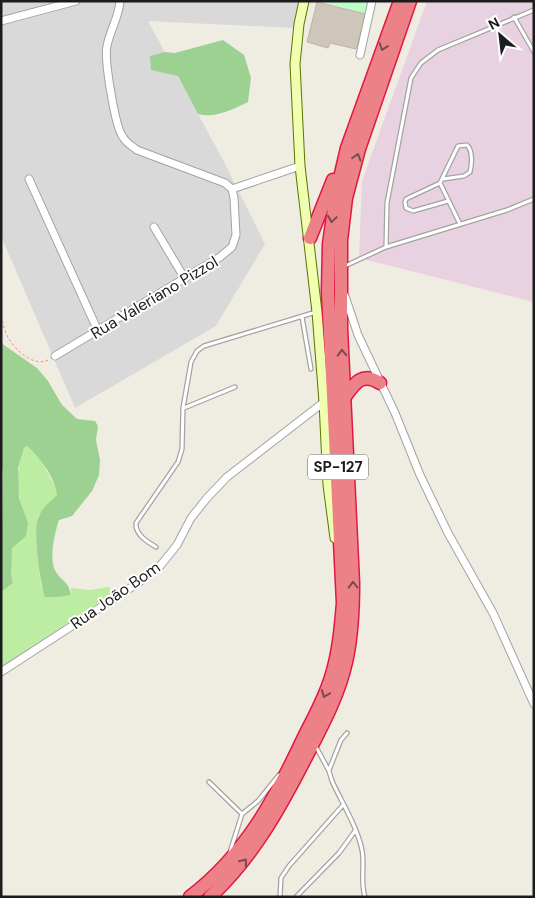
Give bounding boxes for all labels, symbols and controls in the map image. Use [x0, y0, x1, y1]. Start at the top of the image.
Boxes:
north arrow [475, 10, 525, 60]
text: N [485, 13, 503, 34]
one-way arrow [379, 42, 389, 51]
one-way arrow [351, 154, 361, 162]
one-way arrow [327, 216, 338, 224]
street label: Rua Valeriano Pizzol [87, 251, 222, 344]
one-way arrow [337, 349, 347, 356]
road number: SP-127 [308, 454, 368, 480]
street label: Rua João Bom [66, 557, 164, 634]
one-way arrow [348, 581, 358, 589]
one-way arrow [321, 689, 331, 698]
one-way arrow [238, 858, 247, 867]

